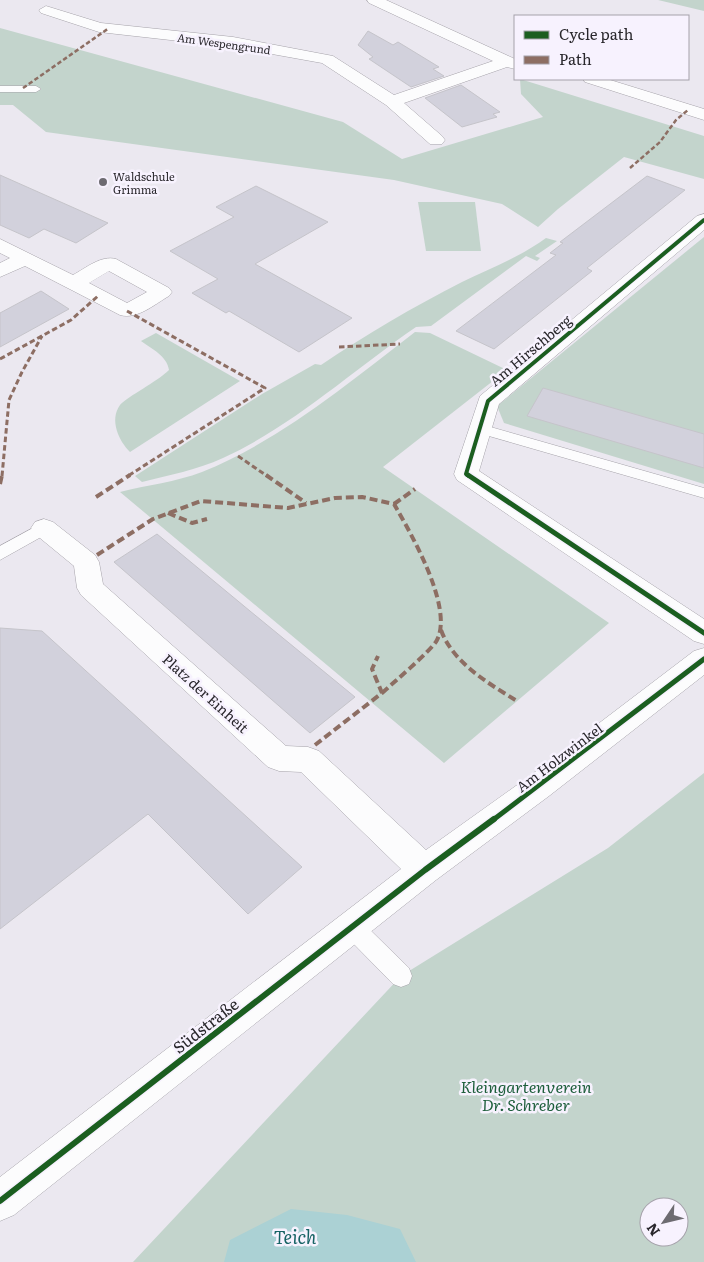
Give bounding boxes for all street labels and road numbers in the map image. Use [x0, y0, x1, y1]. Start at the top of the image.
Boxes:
street label: Am Wespengrund [176, 29, 272, 58]
street label: Am Hirschberg [485, 310, 575, 390]
street label: Platz der Einheit [159, 649, 254, 737]
street label: Am Holzwinkel [512, 718, 607, 796]
street label: Südstraße [167, 992, 243, 1058]

